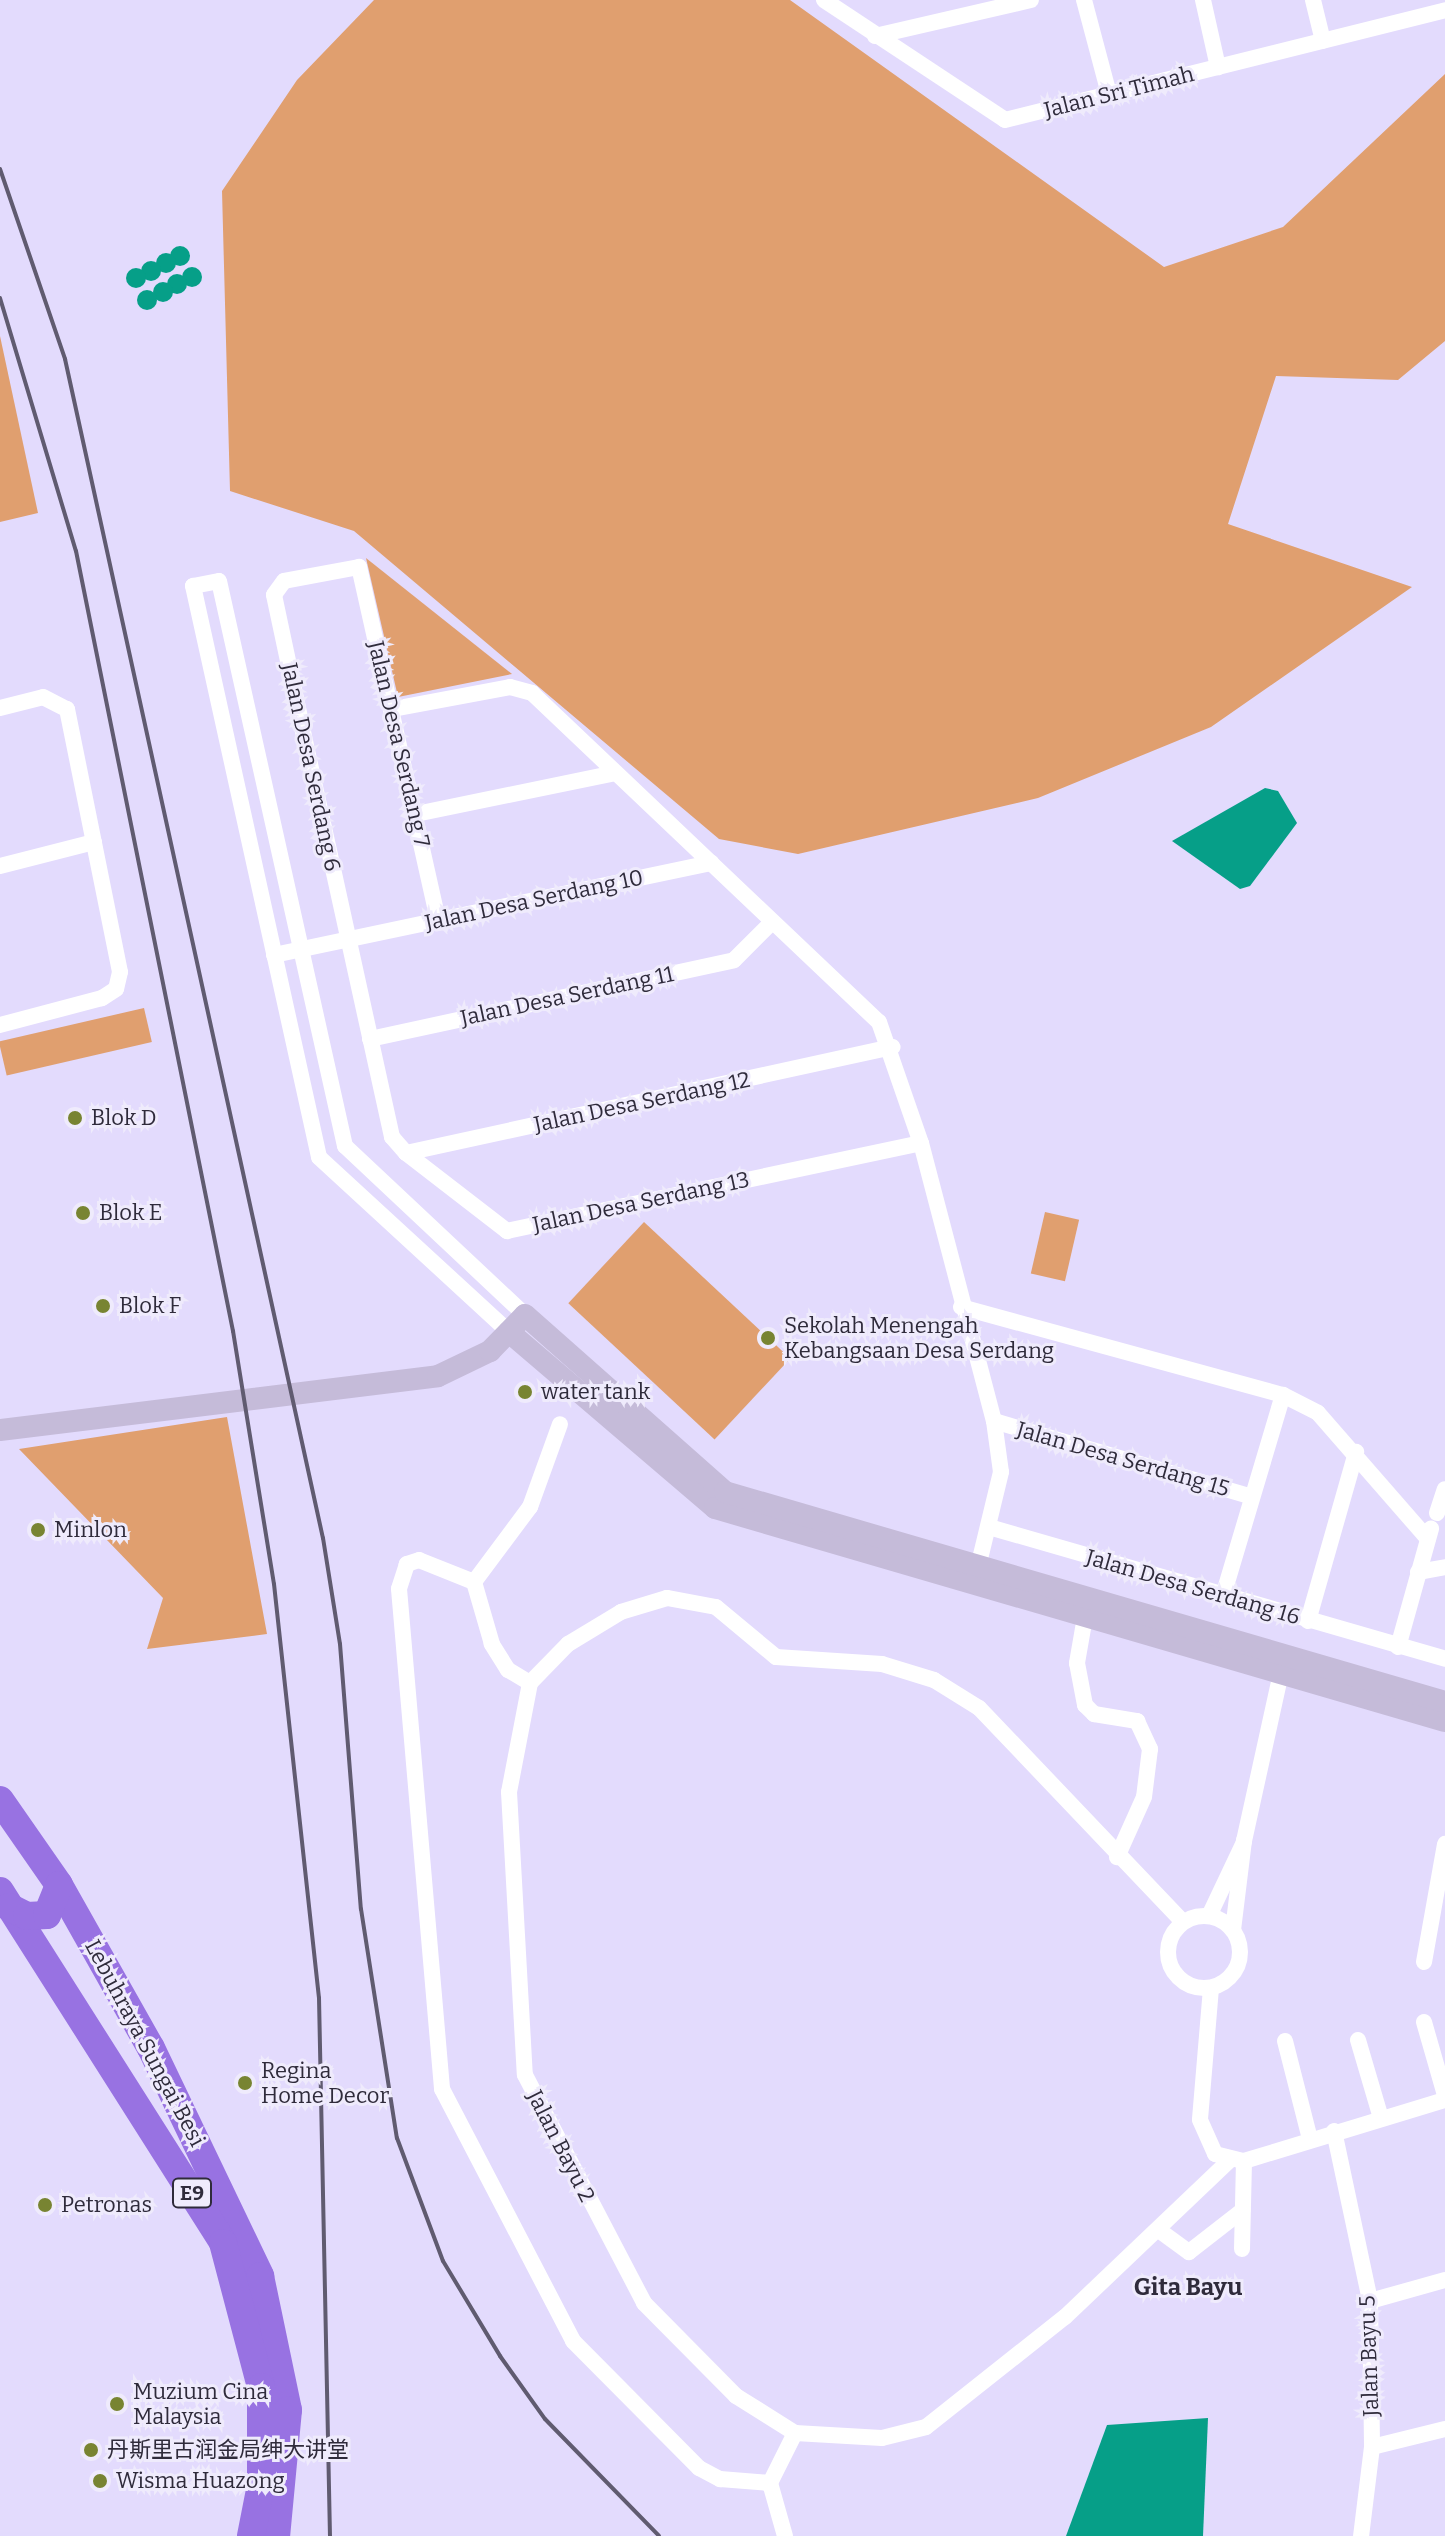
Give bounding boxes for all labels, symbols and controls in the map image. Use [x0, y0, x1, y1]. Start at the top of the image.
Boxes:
street label: Jalan Sri Timah [1041, 61, 1197, 123]
street label: Jalan Desa Serdang 7 [362, 638, 436, 850]
street label: Jalan Desa Serdang 6 [276, 660, 346, 874]
street label: Jalan Desa Serdang 10 [422, 864, 646, 936]
street label: Jalan Desa Serdang 11 [458, 960, 676, 1032]
street label: Jalan Desa Serdang 12 [531, 1066, 753, 1138]
place label: Blok D [91, 1105, 157, 1131]
marker: Blok D [66, 1109, 84, 1127]
street label: Jalan Desa Serdang 13 [530, 1166, 752, 1238]
place label: Blok E [99, 1200, 162, 1226]
marker: Blok E [74, 1204, 92, 1222]
place label: Blok F [119, 1293, 181, 1319]
marker: Blok F [94, 1297, 112, 1315]
place label: Sekolah Menengah Kebangsaan Desa Serdang [784, 1312, 1054, 1364]
marker: Sekolah Menengah Kebangsaan Desa Serdang [759, 1329, 777, 1347]
place label: water tank [541, 1379, 650, 1405]
marker: water tank [516, 1383, 534, 1401]
street label: Jalan Desa Serdang 15 [1014, 1416, 1232, 1502]
place label: Minlon [54, 1517, 127, 1543]
marker: Minlon [29, 1521, 47, 1539]
street label: Jalan Desa Serdang 16 [1083, 1544, 1303, 1630]
street label: Lebuhraya Sungai Besi [79, 1935, 211, 2151]
place label: Regina Home Decor [261, 2057, 389, 2108]
marker: Regina Home Decor [236, 2074, 254, 2092]
street label: Jalan Bayu 2 [522, 2086, 600, 2206]
road number: E9 [172, 2177, 212, 2209]
place label: Petronas [61, 2192, 152, 2218]
marker: Petronas [36, 2196, 54, 2214]
district label: Gita Bayu [1134, 2274, 1242, 2302]
street label: Jalan Bayu 5 [1354, 2295, 1384, 2417]
place label: Muzium Cina Malaysia [133, 2378, 268, 2430]
marker: Muzium Cina Malaysia [108, 2395, 126, 2413]
place label: 丹斯里古润金局绅大讲堂 [107, 2437, 349, 2463]
marker: 丹斯里古润金局绅大讲堂 [82, 2441, 100, 2459]
place label: Wisma Huazong [116, 2468, 285, 2494]
marker: Wisma Huazong [91, 2472, 109, 2490]

